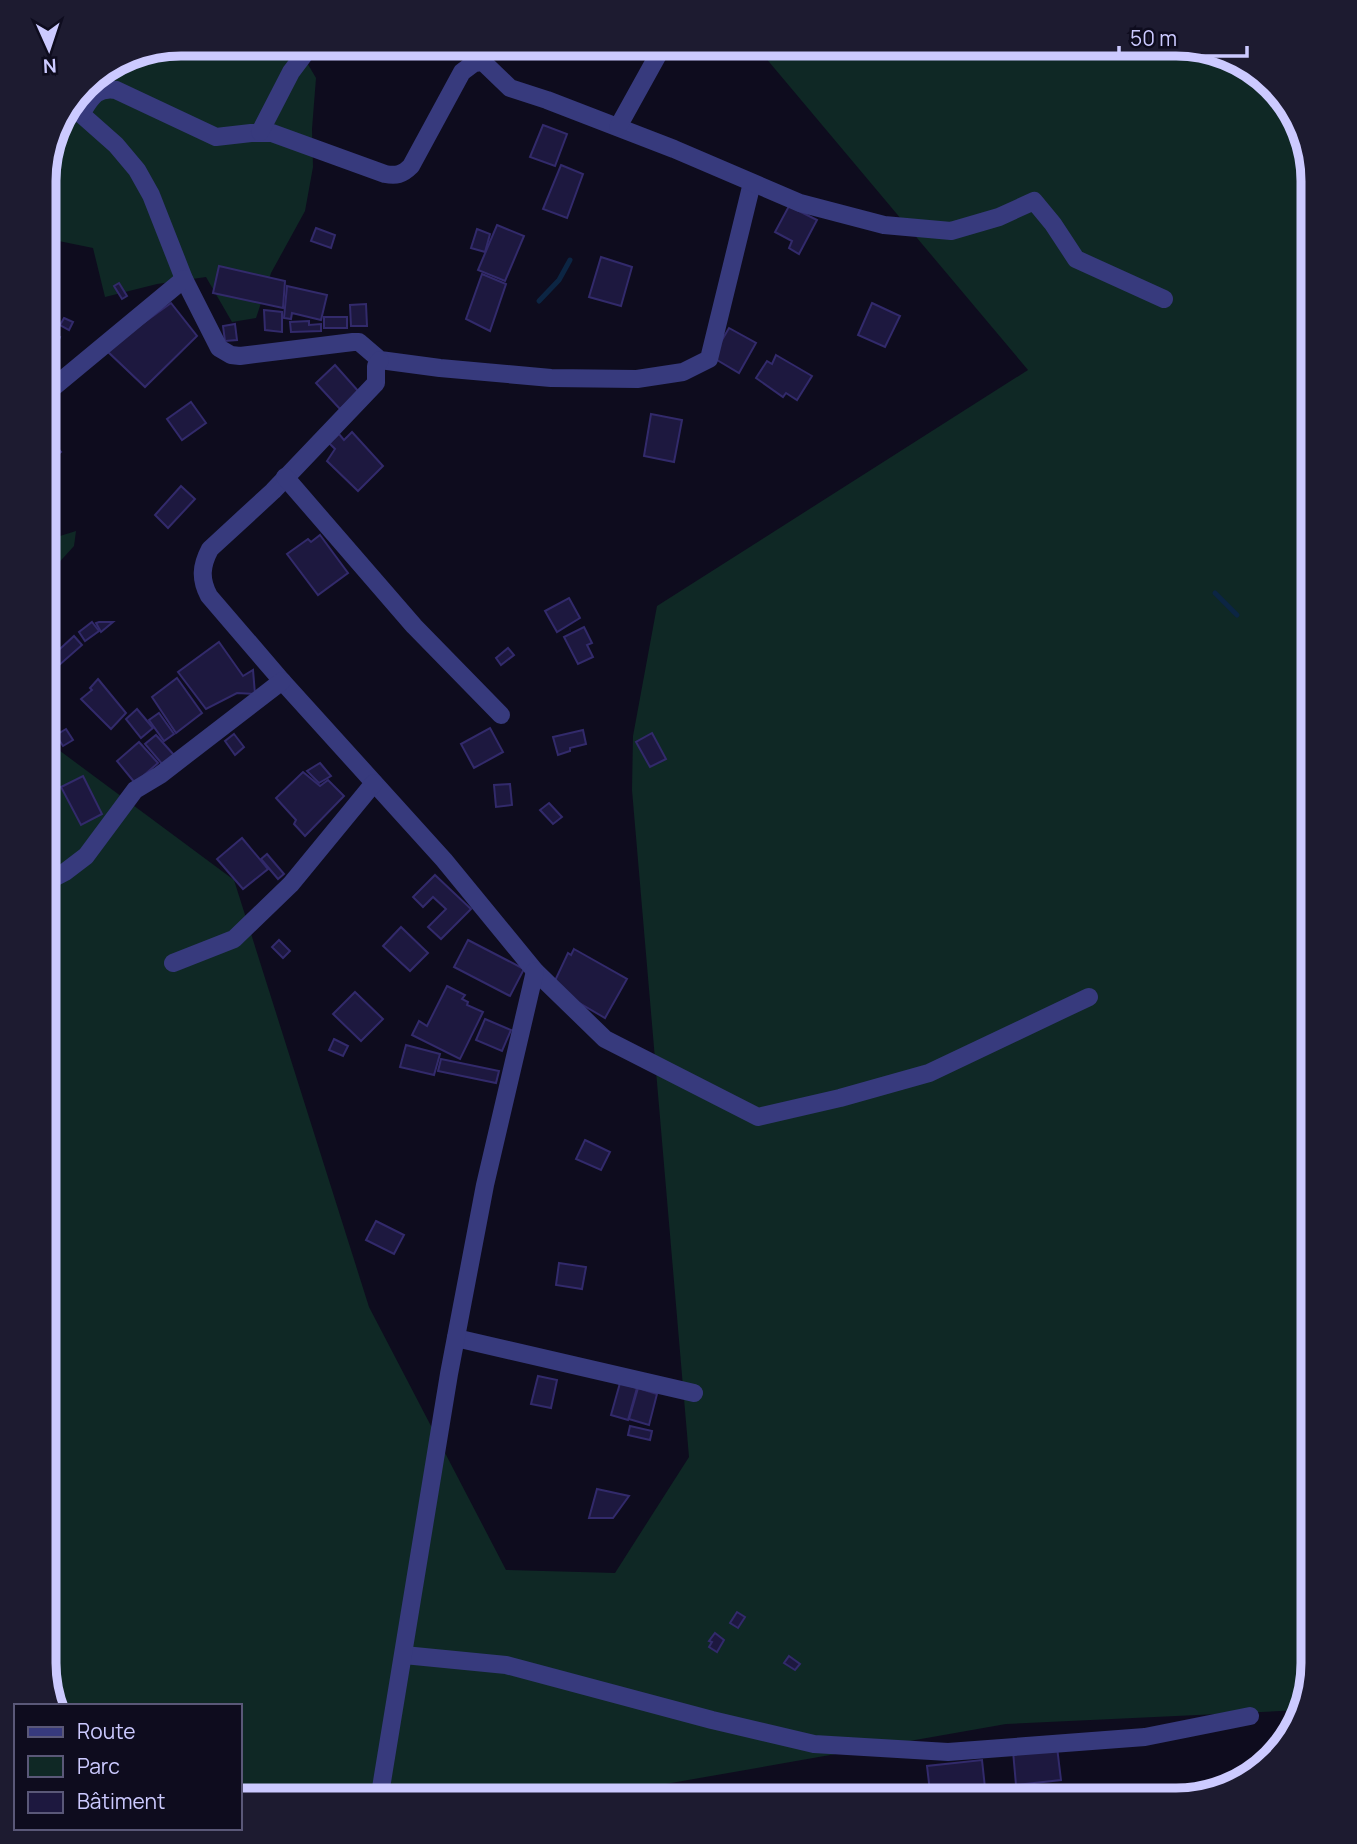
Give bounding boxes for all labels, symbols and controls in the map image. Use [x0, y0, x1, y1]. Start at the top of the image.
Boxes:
north arrow [14, 14, 84, 84]
scale bar [1119, 14, 1247, 58]
text: 50 m [1130, 24, 1177, 52]
text: N [42, 53, 57, 79]
legend [14, 1704, 242, 1830]
text: Route [77, 1717, 135, 1745]
text: Parc [77, 1752, 120, 1780]
text: Bâtiment [77, 1787, 165, 1815]

